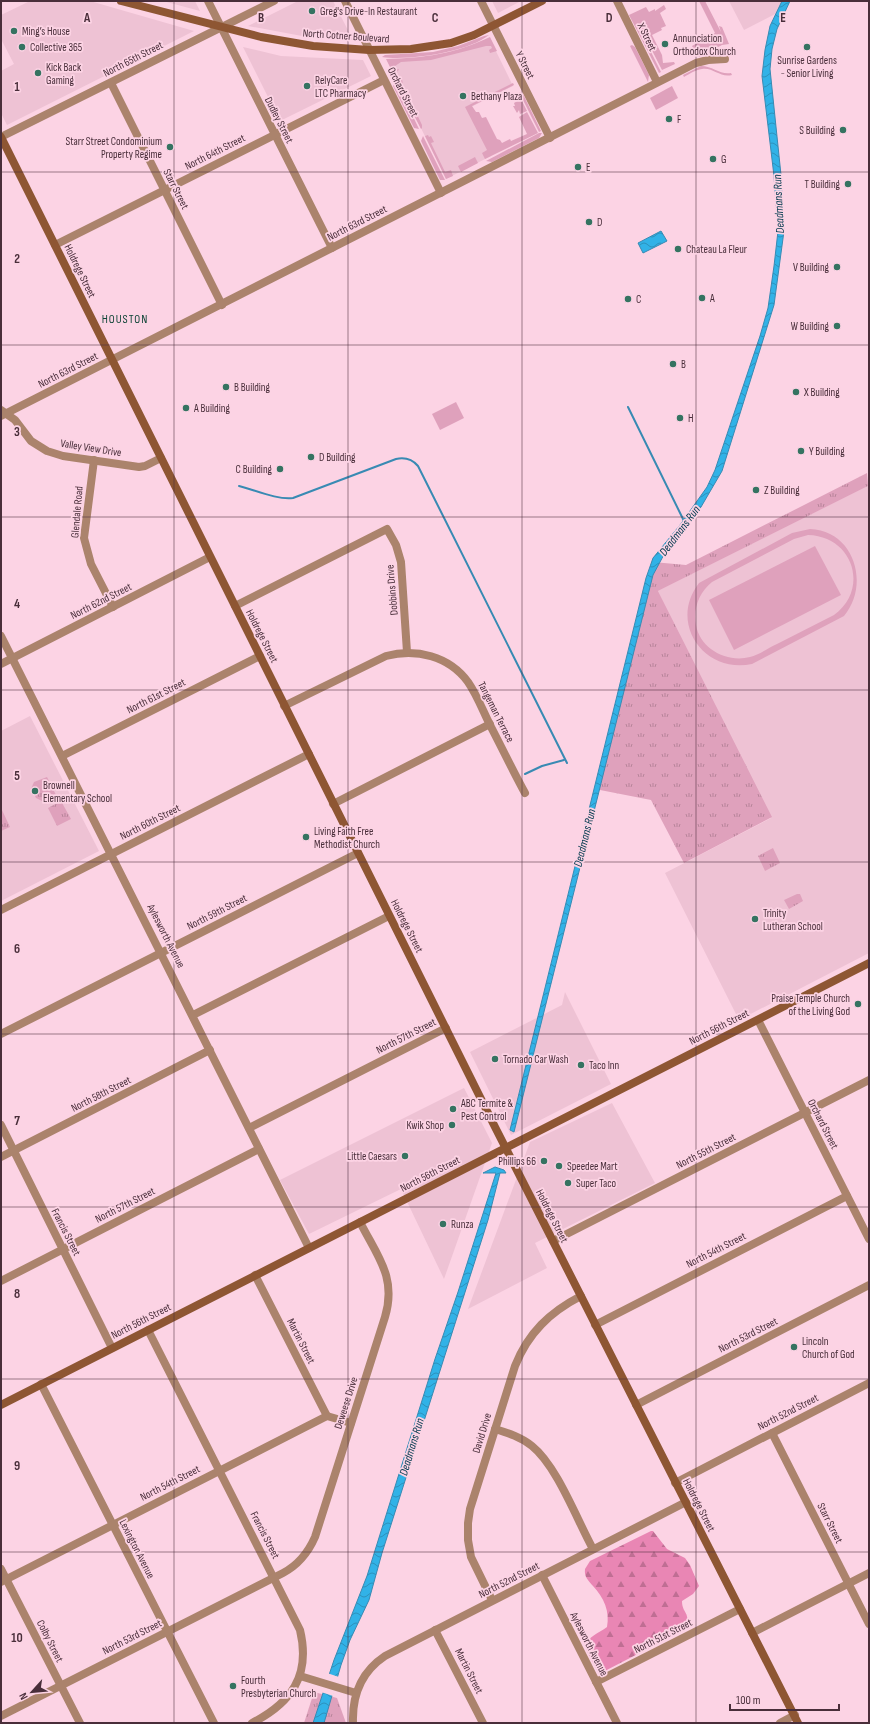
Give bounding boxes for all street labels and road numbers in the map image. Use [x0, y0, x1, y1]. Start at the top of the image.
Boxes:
street label: X Street [634, 20, 660, 54]
street label: North Cotner Boulevard [302, 26, 390, 46]
street label: North 65th Street [101, 38, 166, 80]
street label: Y Street [513, 49, 538, 82]
street label: Orchard Street [385, 65, 421, 120]
street label: Dudley Street [262, 95, 296, 146]
street label: North 64th Street [183, 131, 248, 173]
street label: Starr Street [160, 167, 192, 212]
street label: North 63rd Street [325, 202, 390, 244]
street label: Holdrege Street [61, 242, 99, 300]
street label: North 63rd Street [36, 349, 101, 391]
street label: Valley View Drive [59, 437, 123, 459]
street label: Glendale Road [68, 485, 86, 538]
street label: Dobbins Drive [383, 564, 401, 616]
street label: North 62nd Street [68, 580, 134, 622]
street label: Holdrege Street [243, 607, 281, 665]
street label: North 61st Street [124, 675, 188, 716]
street label: Tangeman Terrace [475, 679, 517, 745]
street label: North 60th Street [118, 801, 183, 843]
street label: North 59th Street [185, 891, 250, 933]
street label: Holdrege Street [388, 897, 426, 955]
street label: Aylesworth Avenue [144, 901, 188, 970]
street label: North 56th Street [687, 1006, 752, 1048]
street label: North 57th Street [374, 1015, 439, 1057]
street label: North 58th Street [69, 1073, 134, 1115]
street label: Orchard Street [805, 1097, 841, 1152]
street label: North 55th Street [674, 1130, 739, 1172]
street label: North 56th Street [398, 1153, 463, 1195]
street label: North 57th Street [93, 1184, 158, 1226]
street label: Holdrege Street [533, 1187, 571, 1245]
street label: Francis Street [49, 1206, 84, 1258]
street label: North 54th Street [684, 1229, 749, 1271]
street label: North 56th Street [109, 1300, 174, 1342]
street label: North 53rd Street [716, 1314, 780, 1356]
street label: Martin Street [284, 1316, 318, 1366]
street label: Deweese Drive [331, 1375, 361, 1431]
street label: North 52nd Street [755, 1391, 821, 1433]
street label: David Drive [470, 1411, 494, 1455]
street label: North 54th Street [138, 1462, 203, 1504]
street label: Holdrege Street [680, 1476, 718, 1534]
street label: Starr Street [814, 1501, 846, 1546]
street label: Francis Street [248, 1509, 283, 1561]
street label: Lexington Avenue [117, 1517, 157, 1581]
street label: North 52nd Street [476, 1559, 542, 1601]
street label: Aylesworth Avenue [567, 1609, 611, 1678]
street label: North 51st Street [632, 1615, 695, 1656]
street label: North 53rd Street [100, 1616, 164, 1658]
street label: Colby Street [34, 1618, 66, 1665]
street label: Martin Street [452, 1646, 486, 1696]

